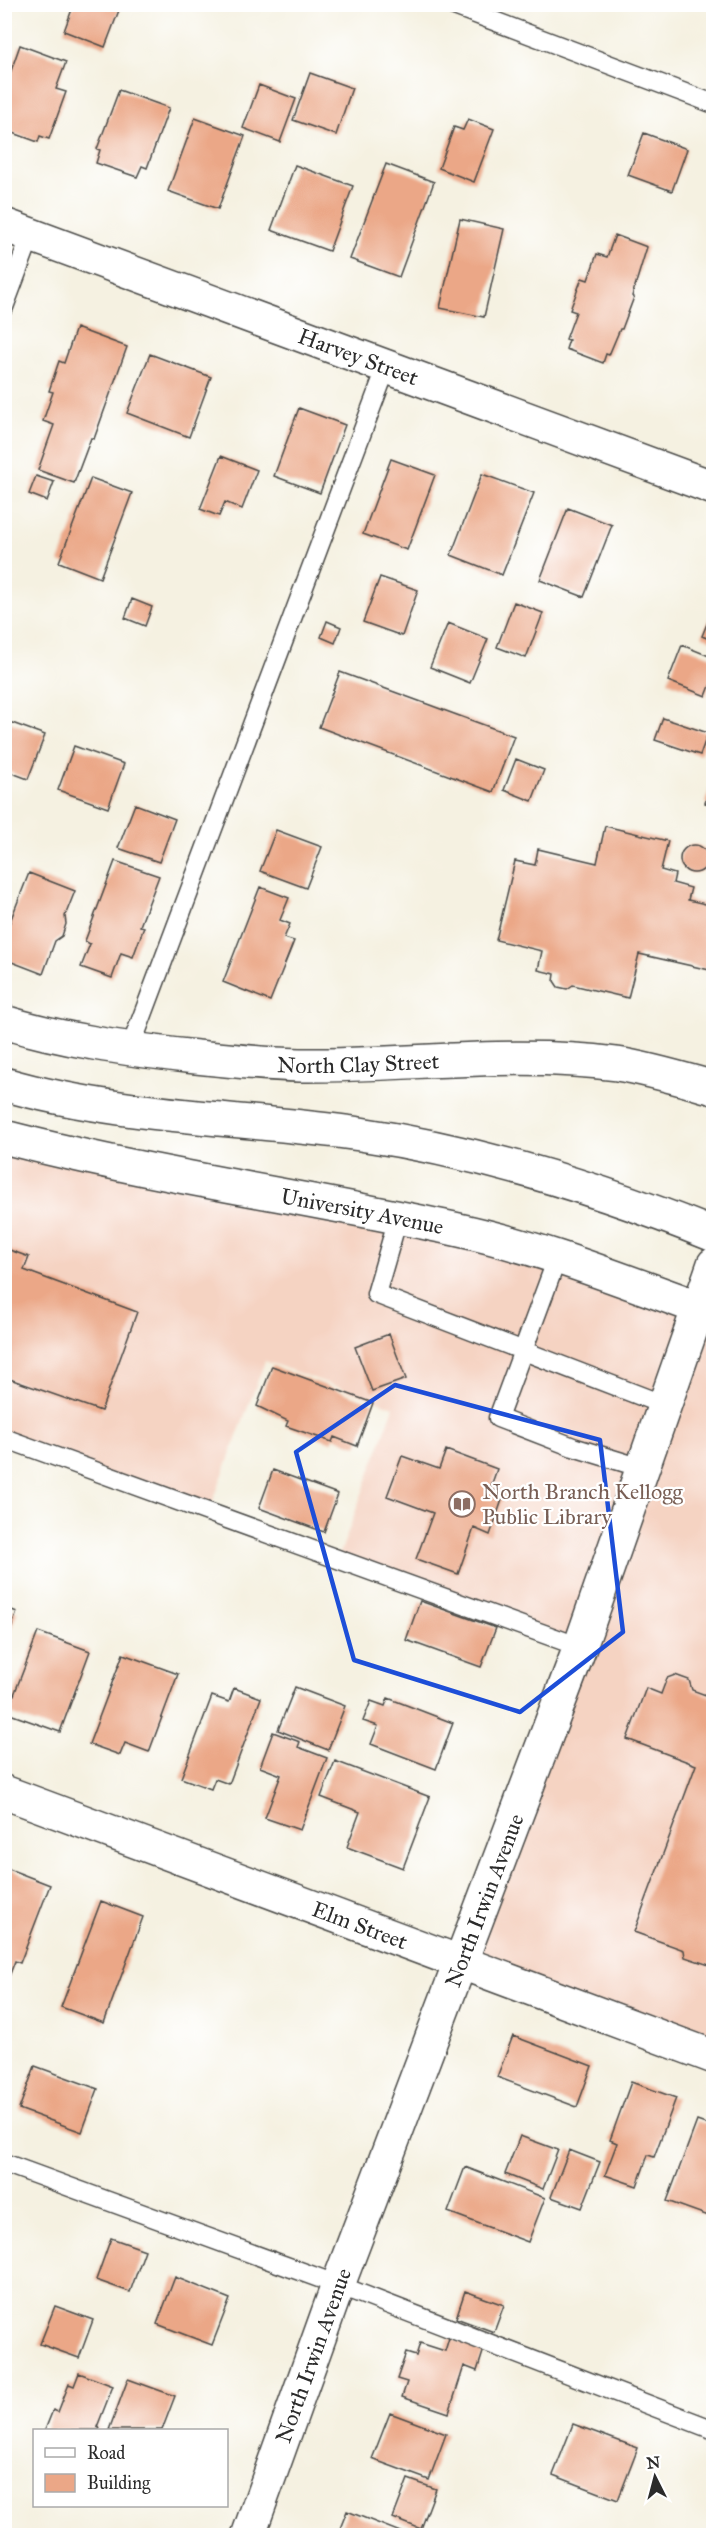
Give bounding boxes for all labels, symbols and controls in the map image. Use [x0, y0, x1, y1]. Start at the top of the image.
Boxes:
street label: Harvey Street [295, 322, 422, 391]
street label: North Clay Street [277, 1047, 440, 1079]
street label: University Avenue [279, 1182, 446, 1240]
place label: North Branch Kellogg Public Library [482, 1478, 683, 1530]
library icon: North Branch Kellogg Public Library [447, 1489, 477, 1519]
street label: North Irwin Avenue [439, 1810, 530, 1991]
street label: Elm Street [308, 1895, 411, 1955]
street label: North Irwin Avenue [270, 2264, 357, 2446]
legend [33, 2429, 228, 2507]
text: Road [87, 2442, 125, 2464]
north arrow [625, 2447, 685, 2507]
text: N [646, 2452, 662, 2473]
text: Building [87, 2472, 151, 2495]

